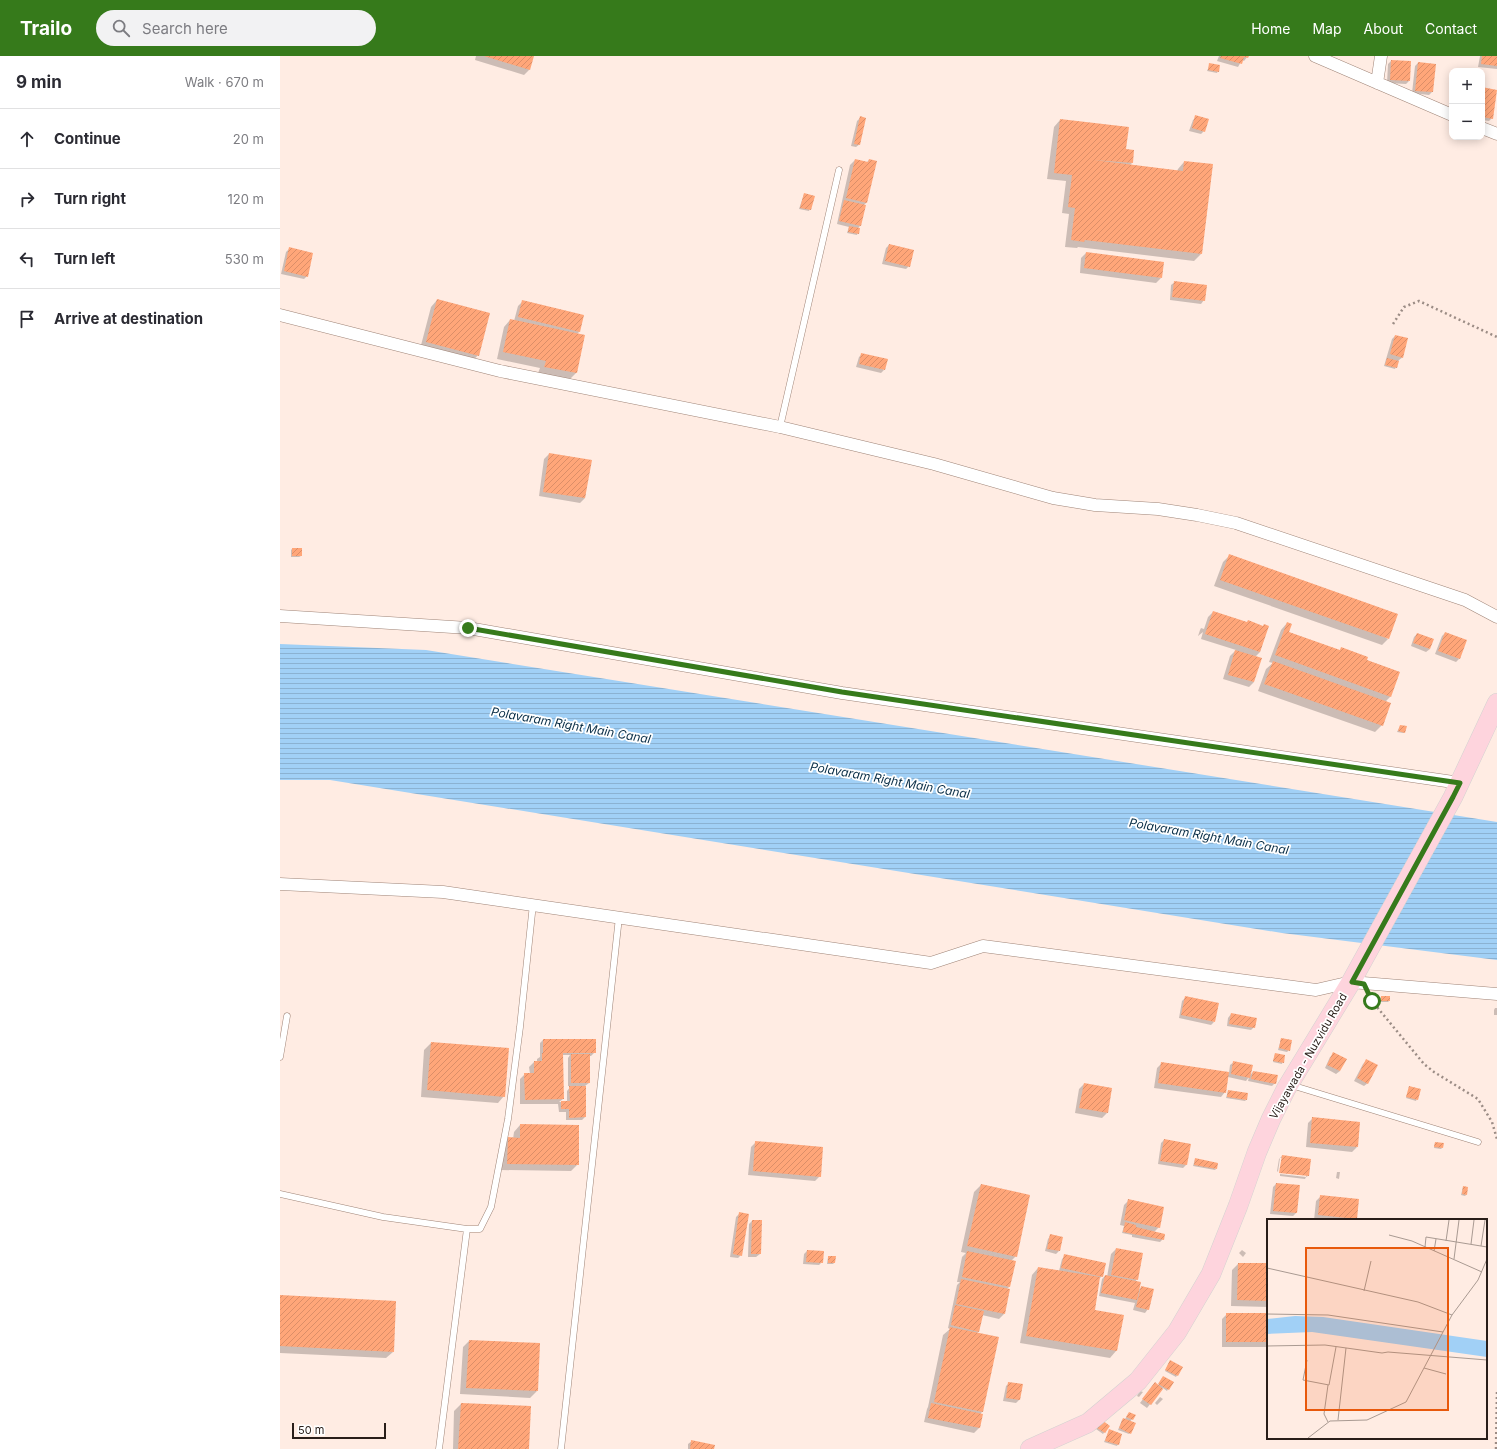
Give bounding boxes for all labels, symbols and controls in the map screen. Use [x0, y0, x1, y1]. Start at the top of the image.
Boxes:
search box [96, 10, 376, 46]
text: Trailo [20, 17, 72, 40]
icon: search [110, 17, 132, 39]
text: Search here [142, 19, 228, 38]
text: Home [1251, 20, 1290, 37]
text: Map [1312, 20, 1342, 37]
text: About [1364, 20, 1403, 37]
text: Contact [1425, 20, 1477, 37]
map controls [1449, 68, 1485, 140]
button: + [1449, 68, 1485, 104]
text: 9 min [16, 72, 62, 92]
text: Walk · 670 m [185, 74, 264, 90]
button: − [1449, 104, 1485, 140]
icon: ahead [16, 128, 38, 150]
text: Continue [54, 129, 121, 148]
text: 20 m [233, 131, 264, 147]
icon: right [16, 188, 38, 210]
text: Turn right [54, 189, 126, 208]
text: 120 m [228, 191, 264, 207]
icon: left [16, 248, 38, 270]
text: Turn left [54, 249, 115, 268]
text: 530 m [225, 251, 264, 267]
icon: arrive [16, 308, 38, 330]
text: Arrive at destination [54, 309, 203, 328]
route end [459, 619, 477, 637]
water label: Polavaram Right Main Canal [490, 704, 652, 746]
water label: Polavaram Right Main Canal [809, 759, 971, 801]
water label: Polavaram Right Main Canal [1128, 815, 1290, 857]
street label: Vijayawada - Nuzvidu Road [1266, 991, 1350, 1121]
route start [1363, 992, 1381, 1010]
inset map [1267, 1219, 1487, 1439]
scale bar [292, 1421, 386, 1440]
text: 50 m [298, 1423, 324, 1437]

